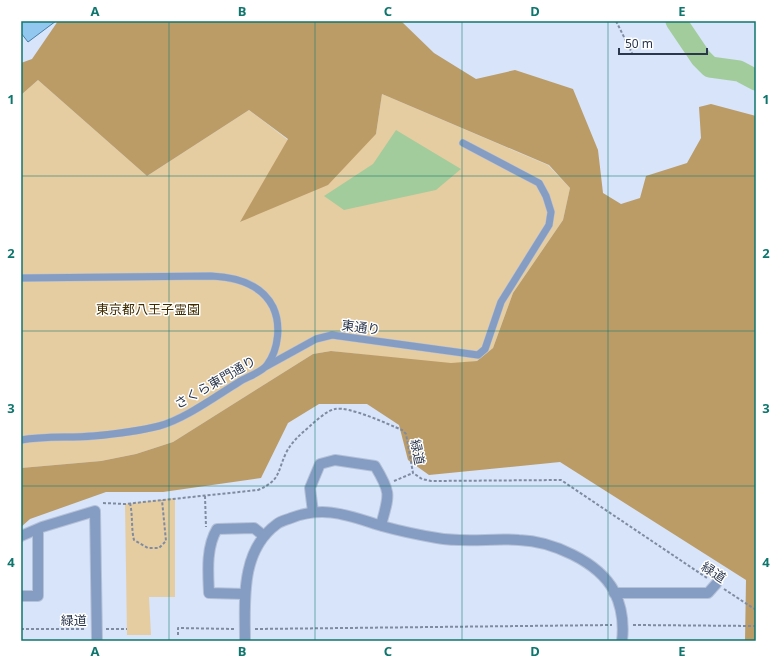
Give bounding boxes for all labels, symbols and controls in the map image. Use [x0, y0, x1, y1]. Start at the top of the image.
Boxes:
text: A [91, 2, 100, 20]
text: B [238, 2, 246, 20]
text: C [384, 2, 392, 20]
text: D [530, 2, 540, 20]
text: E [678, 2, 686, 20]
scale bar [619, 30, 707, 56]
text: 50 m [625, 35, 653, 52]
text: 1 [7, 90, 15, 108]
text: 1 [762, 90, 770, 108]
text: 2 [7, 244, 15, 262]
text: 2 [762, 244, 770, 262]
park label: 東京都八王子霊園 [96, 300, 200, 318]
street label: 東通り [341, 316, 381, 338]
street label: さくら東門通り [171, 351, 259, 413]
text: 3 [7, 399, 15, 417]
text: 3 [762, 399, 770, 417]
street label: 緑道 [407, 438, 429, 466]
text: 4 [7, 553, 15, 571]
text: 4 [762, 553, 770, 571]
street label: 緑道 [698, 557, 730, 587]
street label: 緑道 [61, 611, 87, 629]
text: A [91, 642, 100, 660]
text: B [238, 642, 246, 660]
text: C [384, 642, 392, 660]
text: D [530, 642, 540, 660]
text: E [678, 642, 686, 660]

